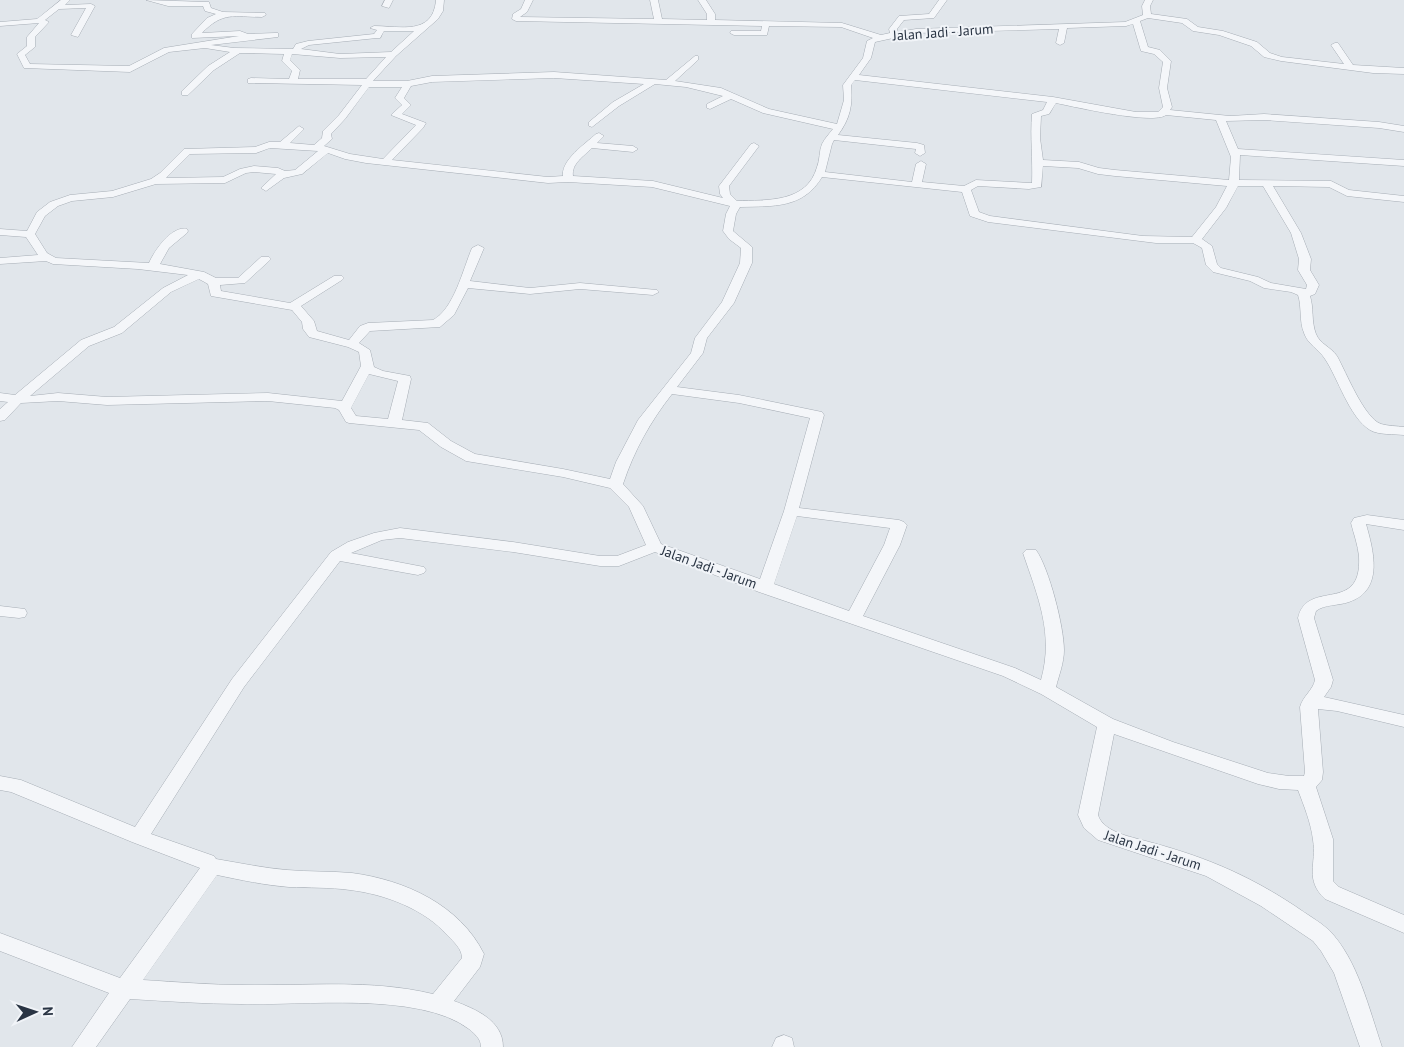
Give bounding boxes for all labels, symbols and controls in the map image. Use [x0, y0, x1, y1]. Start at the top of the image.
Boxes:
street label: Jalan Jadi - Jarum [891, 20, 994, 45]
street label: Jalan Jadi - Jarum [658, 541, 759, 593]
street label: Jalan Jadi - Jarum [1101, 826, 1204, 874]
north arrow [10, 987, 60, 1037]
text: N [39, 1006, 57, 1016]

